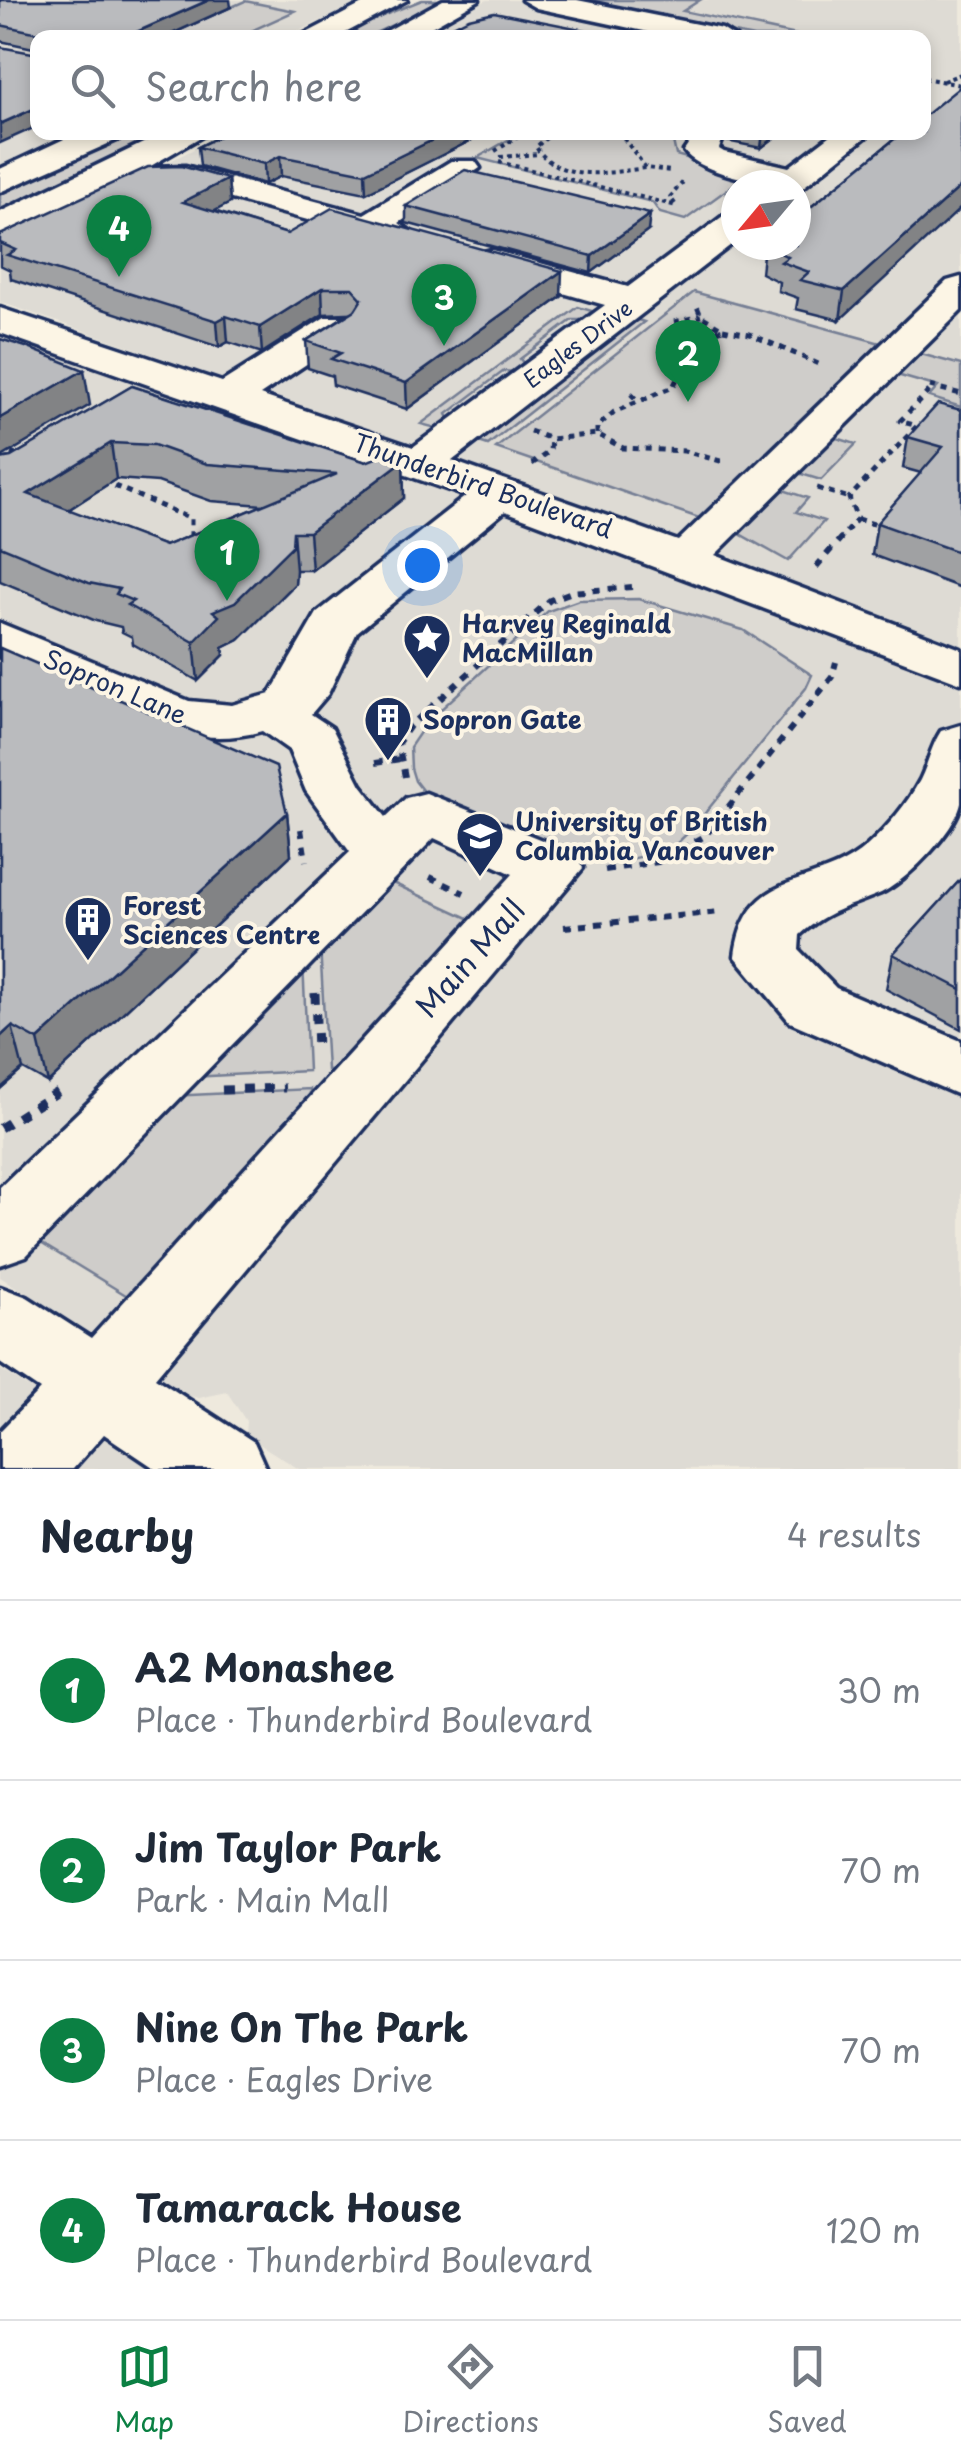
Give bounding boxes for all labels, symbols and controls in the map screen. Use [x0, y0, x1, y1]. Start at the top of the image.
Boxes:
search box [30, 30, 931, 140]
text: Search here [145, 57, 362, 114]
icon: search [65, 58, 120, 113]
north arrow [721, 170, 811, 260]
pin: 4 [86, 194, 152, 277]
pin: 3 [412, 264, 476, 346]
street label: Eagles Drive [516, 291, 638, 395]
pin: 2 [656, 320, 720, 402]
street label: Thunderbird Boulevard [349, 423, 618, 547]
pin: 1 [194, 518, 260, 601]
your location [397, 540, 448, 591]
place label: Harvey Reginald MacMillan [462, 604, 671, 671]
place icon: Harvey Reginald MacMillan [401, 612, 453, 680]
street label: Sopron Lane [38, 639, 193, 733]
building icon: Sopron Gate [362, 694, 414, 762]
place label: Sopron Gate [423, 700, 582, 738]
place label: University of British Columbia Vancouver [515, 802, 774, 869]
school or university icon: University of British Columbia Vancouver [454, 810, 506, 878]
place label: Forest Sciences Centre [123, 886, 320, 953]
street label: Main Mall [404, 888, 535, 1027]
building icon: Forest Sciences Centre [62, 894, 114, 962]
text: Nearby [40, 1503, 194, 1566]
text: 4 results [787, 1510, 921, 1558]
text: A2 Monashee [135, 1638, 394, 1695]
text: 1 [65, 1666, 80, 1714]
text: 30 m [837, 1666, 921, 1714]
text: Place · Thunderbird Boulevard [135, 1695, 592, 1743]
text: Jim Taylor Park [135, 1818, 441, 1875]
text: 2 [61, 1846, 84, 1894]
text: 70 m [841, 1846, 921, 1894]
text: Park · Main Mall [135, 1875, 389, 1923]
text: Nine On The Park [135, 1998, 468, 2055]
text: 3 [62, 2026, 83, 2074]
text: 70 m [841, 2026, 921, 2074]
text: Place · Eagles Drive [135, 2055, 433, 2103]
text: Tamarack House [135, 2178, 462, 2235]
text: 4 [62, 2206, 83, 2254]
text: 120 m [826, 2206, 921, 2254]
text: Place · Thunderbird Boulevard [135, 2235, 592, 2283]
tab: Map [114, 2339, 174, 2442]
tab: Directions [403, 2339, 539, 2442]
tab: Saved [767, 2339, 847, 2442]

